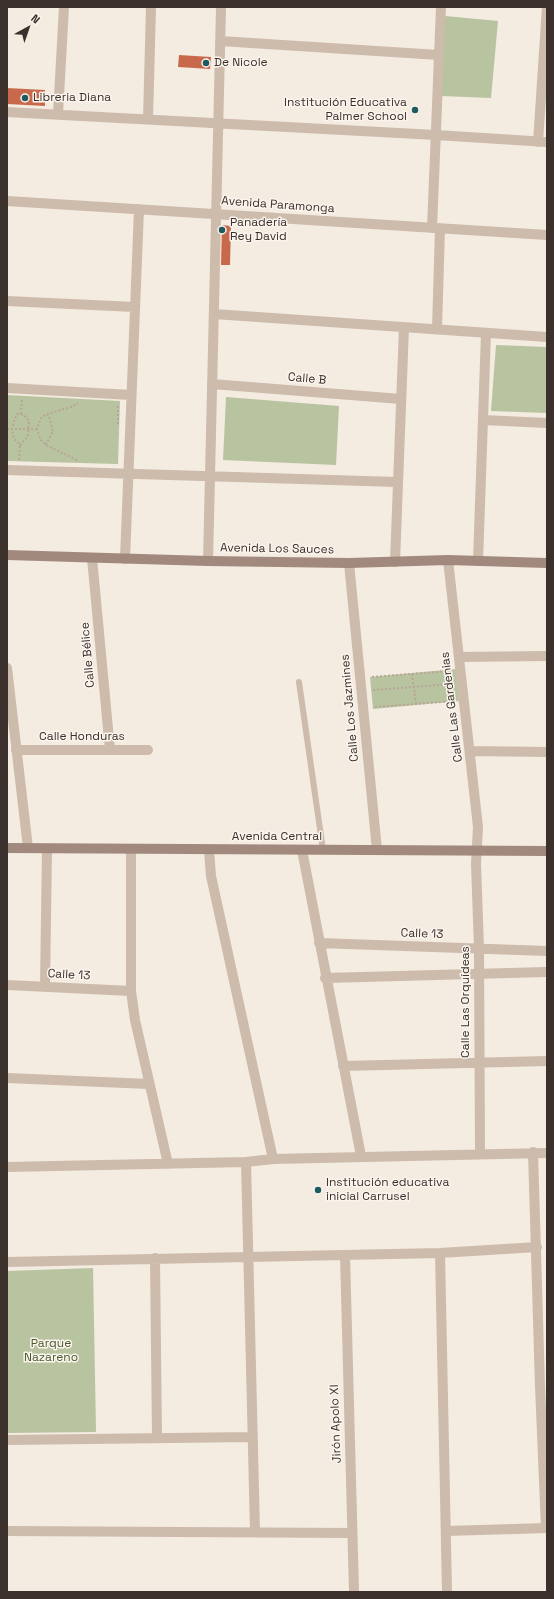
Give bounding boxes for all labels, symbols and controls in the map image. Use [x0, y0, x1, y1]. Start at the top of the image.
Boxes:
north arrow [8, 8, 48, 48]
text: N [28, 11, 43, 27]
place label: De Nicole [214, 56, 268, 70]
marker: De Nicole [201, 58, 211, 68]
place label: Libreria Diana [33, 91, 111, 105]
marker: Libreria Diana [20, 93, 30, 103]
place label: Institución Educativa Palmer School [284, 96, 407, 124]
marker: Institución Educativa Palmer School [410, 105, 420, 115]
street label: Avenida Paramonga [221, 194, 335, 216]
place label: Panadería Rey David [230, 216, 287, 244]
marker: Panadería Rey David [217, 225, 227, 235]
street label: Calle B [287, 370, 327, 388]
street label: Avenida Los Sauces [220, 541, 334, 557]
street label: Calle Bélice [78, 622, 98, 688]
street label: Calle Las Gardenias [438, 651, 466, 763]
street label: Calle Los Jazmines [338, 654, 362, 762]
street label: Calle Honduras [39, 730, 125, 744]
street label: Avenida Central [232, 830, 322, 844]
street label: Calle 13 [400, 926, 444, 942]
street label: Calle Las Orquídeas [459, 946, 473, 1058]
street label: Calle 13 [47, 967, 91, 983]
place label: Institución educativa inicial Carrusel [326, 1176, 449, 1204]
marker: Institución educativa inicial Carrusel [313, 1185, 323, 1195]
park label: Parque Nazareno [24, 1337, 78, 1365]
street label: Jirón Apolo XI [327, 1384, 345, 1464]

